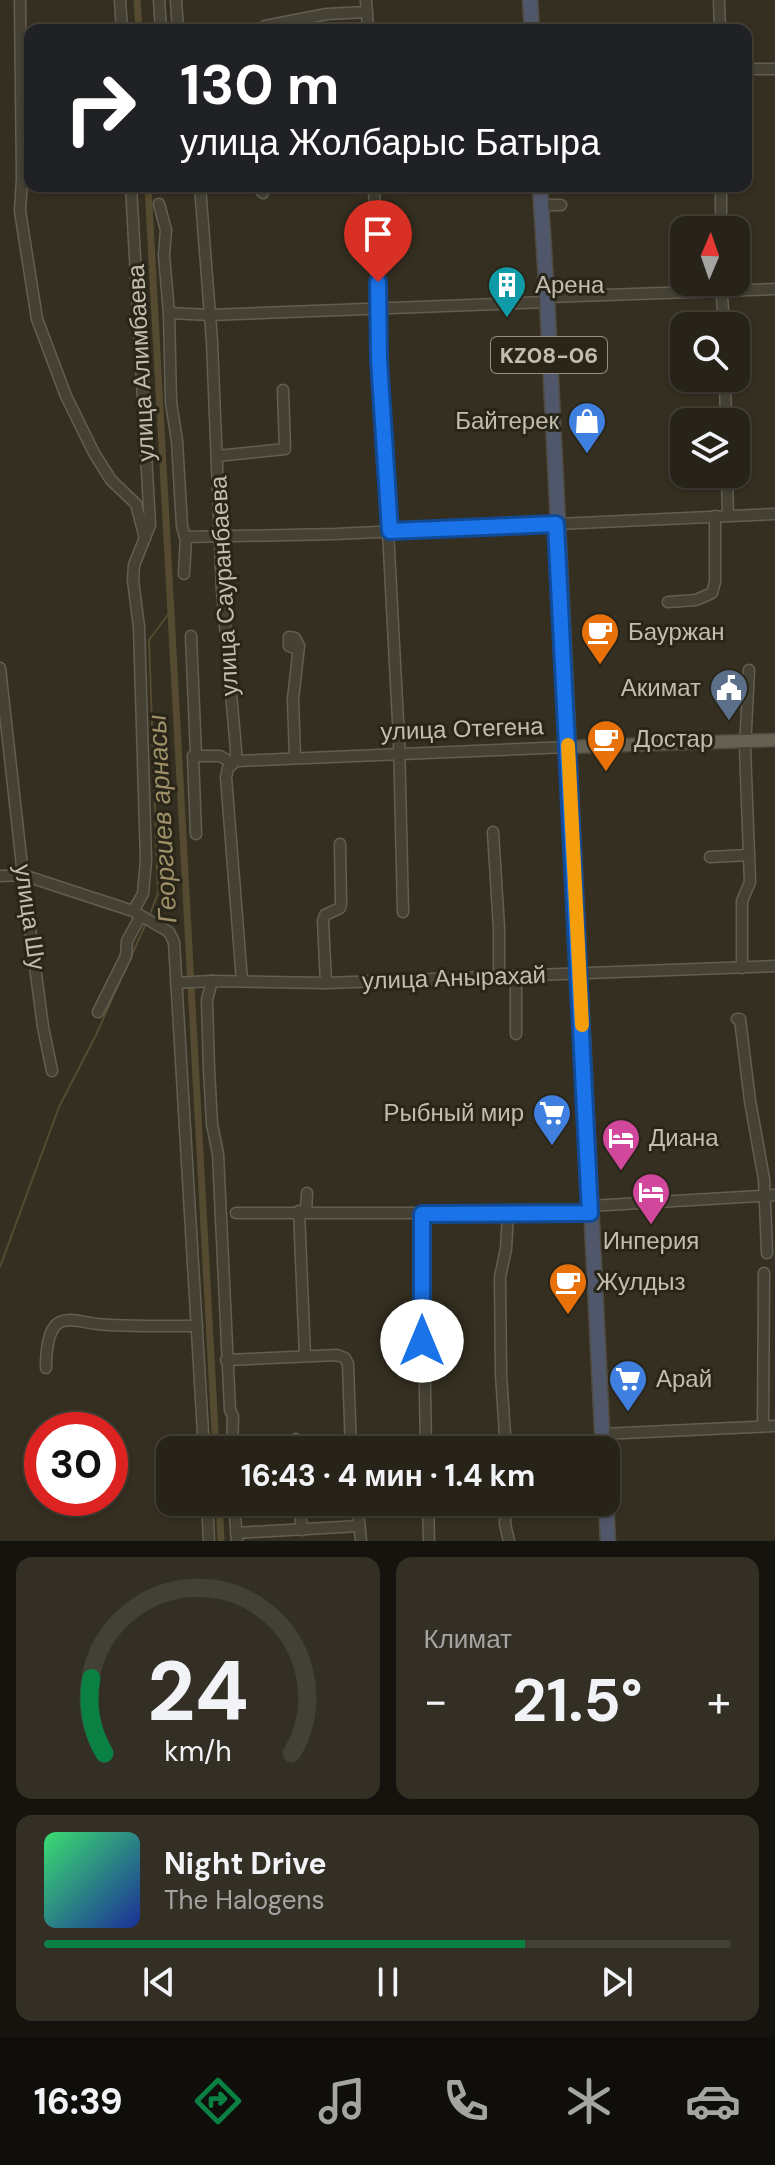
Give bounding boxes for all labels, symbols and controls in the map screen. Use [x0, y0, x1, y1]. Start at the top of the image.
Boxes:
text: 130 m [180, 48, 339, 121]
icon: right [48, 56, 152, 160]
text: улица Жолбарыс Батыра [180, 119, 600, 166]
pin [344, 200, 412, 282]
icon: arrive [356, 212, 400, 256]
north arrow [670, 216, 750, 296]
map controls [670, 216, 750, 488]
street label: улица Алимбаева [120, 263, 161, 463]
building icon: Арена [486, 264, 528, 319]
place label: Арена [535, 269, 605, 300]
button: search [670, 312, 750, 392]
road number: KZ08-06 [491, 337, 607, 373]
shop icon: Байтерек [566, 400, 608, 455]
place label: Байтерек [455, 405, 559, 436]
button: layers [670, 408, 750, 488]
street label: улица Сауранбаева [202, 475, 245, 697]
cafe icon: Бауржан [579, 611, 621, 666]
place label: Бауржан [628, 616, 725, 647]
public building icon: Акимат [708, 667, 750, 722]
place label: Акимат [621, 672, 701, 703]
street label: улица Отегена [380, 710, 545, 747]
water label: Георгиев арнасы [140, 714, 184, 924]
cafe icon: Достар [585, 718, 627, 773]
place label: Достар [634, 723, 713, 754]
street label: улица Шу [8, 862, 53, 972]
street label: улица Анырахай [361, 959, 546, 996]
supermarket icon: Рыбный мир [531, 1092, 573, 1147]
place label: Рыбный мир [383, 1097, 524, 1128]
hotel icon: Диана [600, 1117, 642, 1172]
place label: Диана [649, 1122, 719, 1153]
hotel icon: Инперия [630, 1171, 672, 1226]
place label: Инперия [603, 1225, 699, 1256]
cafe icon: Жулдыз [547, 1261, 589, 1316]
place label: Жулдыз [596, 1266, 686, 1297]
position arrow [380, 1299, 464, 1383]
supermarket icon: Арай [607, 1358, 649, 1413]
place label: Арай [656, 1363, 712, 1394]
speed limit sign: 30 [24, 1412, 128, 1516]
text: 16:43 · 4 мин · 1.4 km [241, 1456, 535, 1495]
text: Климат [424, 1622, 512, 1656]
text: 24 [147, 1637, 249, 1746]
text: 21.5° [512, 1661, 643, 1740]
text: − [424, 1672, 448, 1730]
text: + [707, 1672, 731, 1730]
text: km/h [164, 1733, 232, 1770]
text: Night Drive [164, 1844, 327, 1883]
text: The Halogens [164, 1883, 324, 1917]
icon: previous [137, 1960, 181, 2004]
icon: pause [366, 1960, 410, 2004]
icon: next [595, 1960, 639, 2004]
icon: directions [190, 2073, 246, 2129]
icon: music [314, 2073, 370, 2129]
icon: phone [438, 2073, 494, 2129]
icon: climate [561, 2073, 617, 2129]
icon: car [685, 2073, 741, 2129]
text: 16:39 [34, 2078, 123, 2125]

